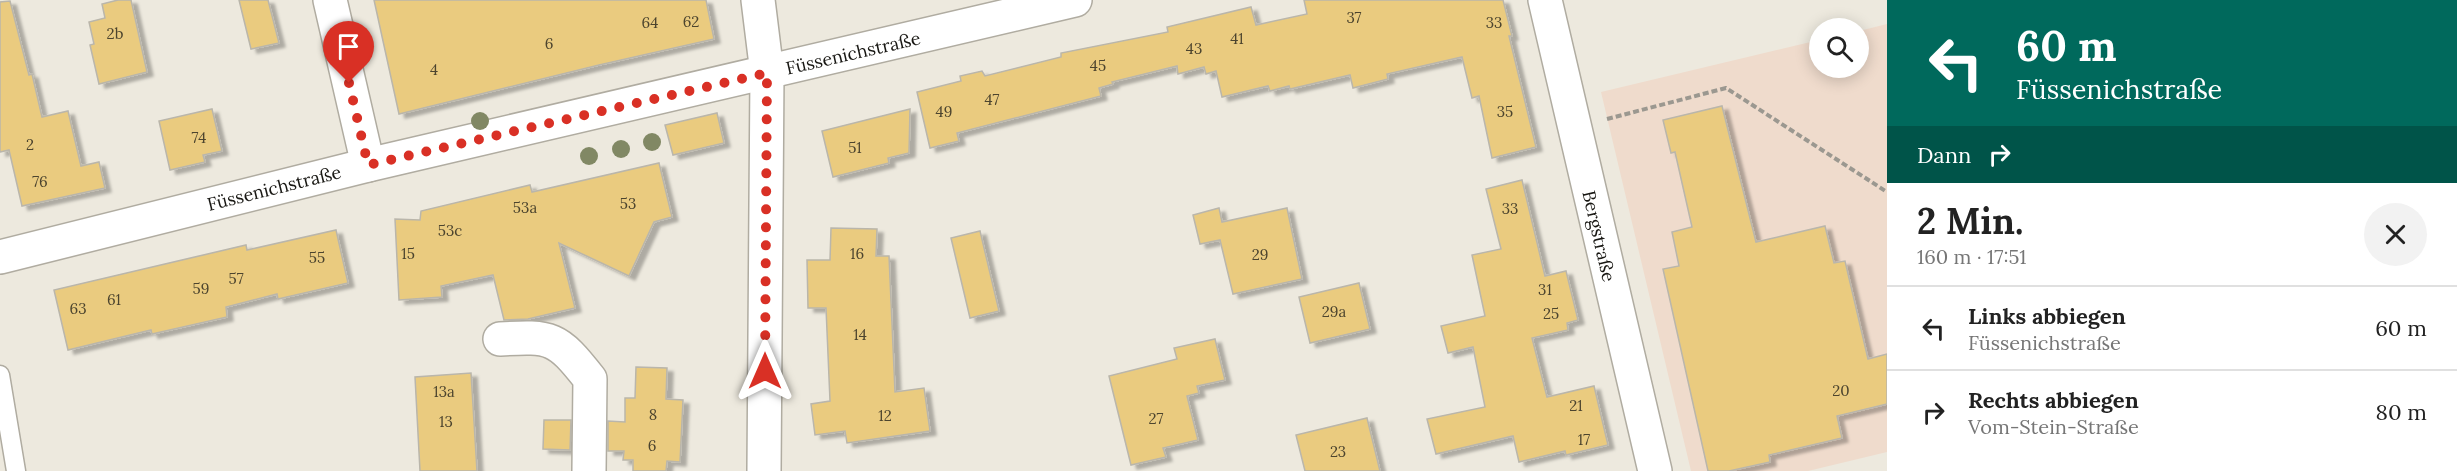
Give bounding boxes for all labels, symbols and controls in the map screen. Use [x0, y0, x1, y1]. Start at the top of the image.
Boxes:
house number: 37 [1347, 8, 1362, 27]
house number: 62 [683, 12, 699, 31]
house number: 64 [642, 13, 658, 32]
house number: 33 [1486, 13, 1502, 32]
map controls [1809, 18, 1869, 78]
button: search [1809, 18, 1869, 78]
text: 60 m [2016, 19, 2117, 73]
pin [323, 21, 374, 83]
house number: 2b [107, 24, 124, 43]
icon: left [1917, 24, 1995, 102]
street label: Füssenichstraße [783, 26, 923, 80]
house number: 41 [1230, 29, 1244, 48]
icon: arrive [332, 30, 365, 63]
house number: 6 [545, 34, 553, 53]
house number: 43 [1186, 39, 1202, 58]
house number: 45 [1090, 56, 1106, 75]
house number: 4 [430, 60, 438, 79]
text: Füssenichstraße [2016, 72, 2222, 106]
house number: 47 [984, 90, 1000, 109]
house number: 49 [936, 102, 952, 121]
house number: 35 [1497, 102, 1513, 121]
house number: 74 [192, 128, 206, 147]
house number: 2 [26, 135, 34, 154]
house number: 51 [848, 138, 862, 157]
icon: right [1983, 138, 2016, 171]
text: Dann [1917, 141, 1971, 169]
street label: Füssenichstraße [205, 160, 344, 216]
house number: 76 [32, 172, 48, 191]
street label: Bergstraße [1577, 188, 1621, 284]
house number: 53 [620, 194, 636, 213]
house number: 53a [513, 198, 537, 217]
text: 2 Min. [1917, 198, 2023, 244]
house number: 33 [1502, 199, 1518, 218]
button: close [2364, 203, 2427, 266]
house number: 53c [438, 221, 462, 240]
house number: 15 [401, 244, 415, 263]
house number: 16 [850, 244, 864, 263]
text: 160 m · 17:51 [1917, 244, 2027, 269]
house number: 29 [1252, 245, 1268, 264]
house number: 55 [309, 248, 325, 267]
house number: 57 [228, 269, 244, 288]
house number: 59 [193, 279, 209, 298]
house number: 31 [1538, 280, 1552, 299]
house number: 61 [107, 290, 121, 309]
house number: 63 [69, 299, 87, 318]
house number: 29a [1322, 302, 1346, 321]
text: Links abbiegen [1968, 302, 2126, 330]
house number: 25 [1543, 304, 1559, 323]
icon: left [1917, 312, 1950, 345]
text: 60 m [2375, 314, 2427, 342]
house number: 14 [853, 325, 867, 344]
text: Füssenichstraße [1968, 330, 2121, 355]
position arrow [733, 339, 797, 403]
house number: 20 [1832, 381, 1850, 400]
house number: 13a [433, 382, 455, 401]
text: Rechts abbiegen [1968, 386, 2139, 414]
house number: 21 [1569, 396, 1583, 415]
icon: right [1917, 396, 1950, 429]
text: 80 m [2376, 398, 2427, 426]
house number: 8 [649, 405, 657, 424]
house number: 12 [878, 406, 892, 425]
house number: 27 [1149, 409, 1164, 428]
house number: 13 [439, 412, 453, 431]
text: Vom-Stein-Straße [1968, 414, 2139, 439]
house number: 17 [1578, 430, 1590, 449]
house number: 6 [648, 436, 656, 455]
house number: 23 [1330, 442, 1346, 461]

